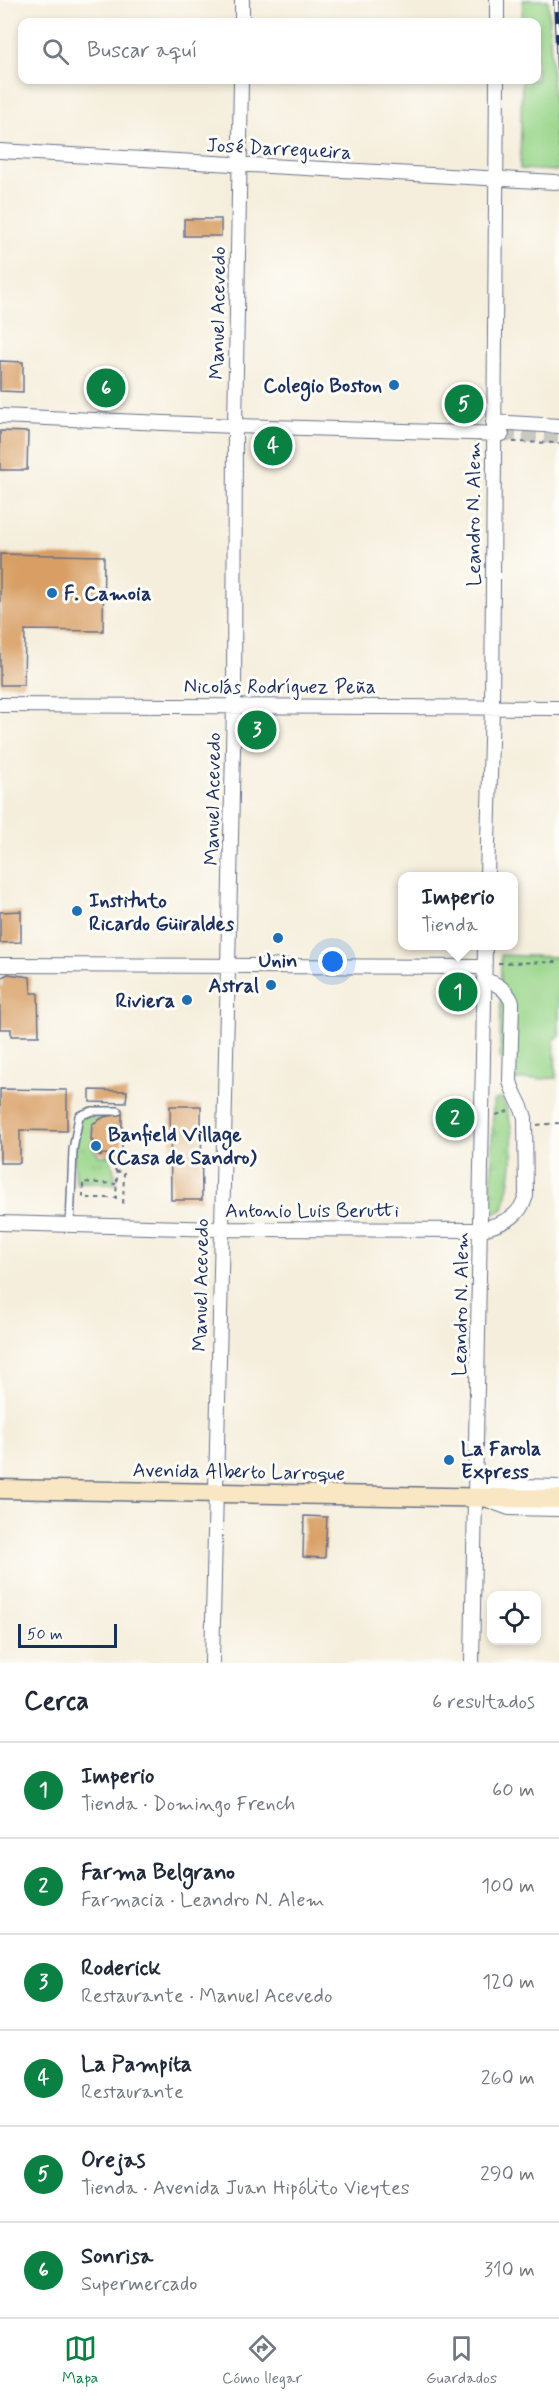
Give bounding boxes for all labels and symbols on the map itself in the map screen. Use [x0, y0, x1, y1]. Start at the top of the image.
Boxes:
street label: José Darregueira [206, 132, 352, 167]
street label: Manuel Acevedo [204, 246, 233, 380]
pin: 6 [86, 366, 126, 410]
place label: Colegio Boston [263, 373, 382, 402]
marker: Colegio Boston [387, 378, 401, 392]
pin: 5 [444, 382, 484, 426]
pin: 4 [254, 424, 292, 468]
street label: Leandro N. Alem [461, 442, 488, 586]
place label: F. Camoia [64, 581, 152, 608]
marker: F. Camoia [45, 586, 59, 600]
street label: Nicolás Rodríguez Peña [184, 674, 376, 701]
pin: 3 [238, 708, 276, 752]
street label: Manuel Acevedo [199, 732, 228, 866]
place label: Instituto Ricardo Güiraldes [89, 888, 234, 938]
marker: Instituto Ricardo Güiraldes [70, 904, 84, 918]
marker: Unin [271, 931, 285, 945]
your location [318, 947, 347, 976]
place label: Unin [259, 948, 298, 975]
pin: 1 [438, 970, 478, 1014]
place label: Astral [209, 973, 259, 1000]
marker: Astral [264, 978, 278, 992]
place label: Riviera [115, 988, 175, 1015]
marker: Riviera [180, 993, 194, 1007]
pin: 2 [436, 1096, 474, 1140]
place label: Banfield Village (Casa de Sandro) [108, 1122, 257, 1172]
marker: Banfield Village (Casa de Sandro) [89, 1139, 103, 1153]
street label: Antonio Luis Berutti [225, 1198, 399, 1225]
street label: Manuel Acevedo [187, 1218, 216, 1352]
street label: Leandro N. Alem [447, 1232, 476, 1376]
place label: La Farola Express [461, 1436, 541, 1486]
marker: La Farola Express [442, 1453, 456, 1467]
street label: Avenida Alberto Larroque [132, 1457, 345, 1488]
scale bar [18, 1621, 117, 1648]

